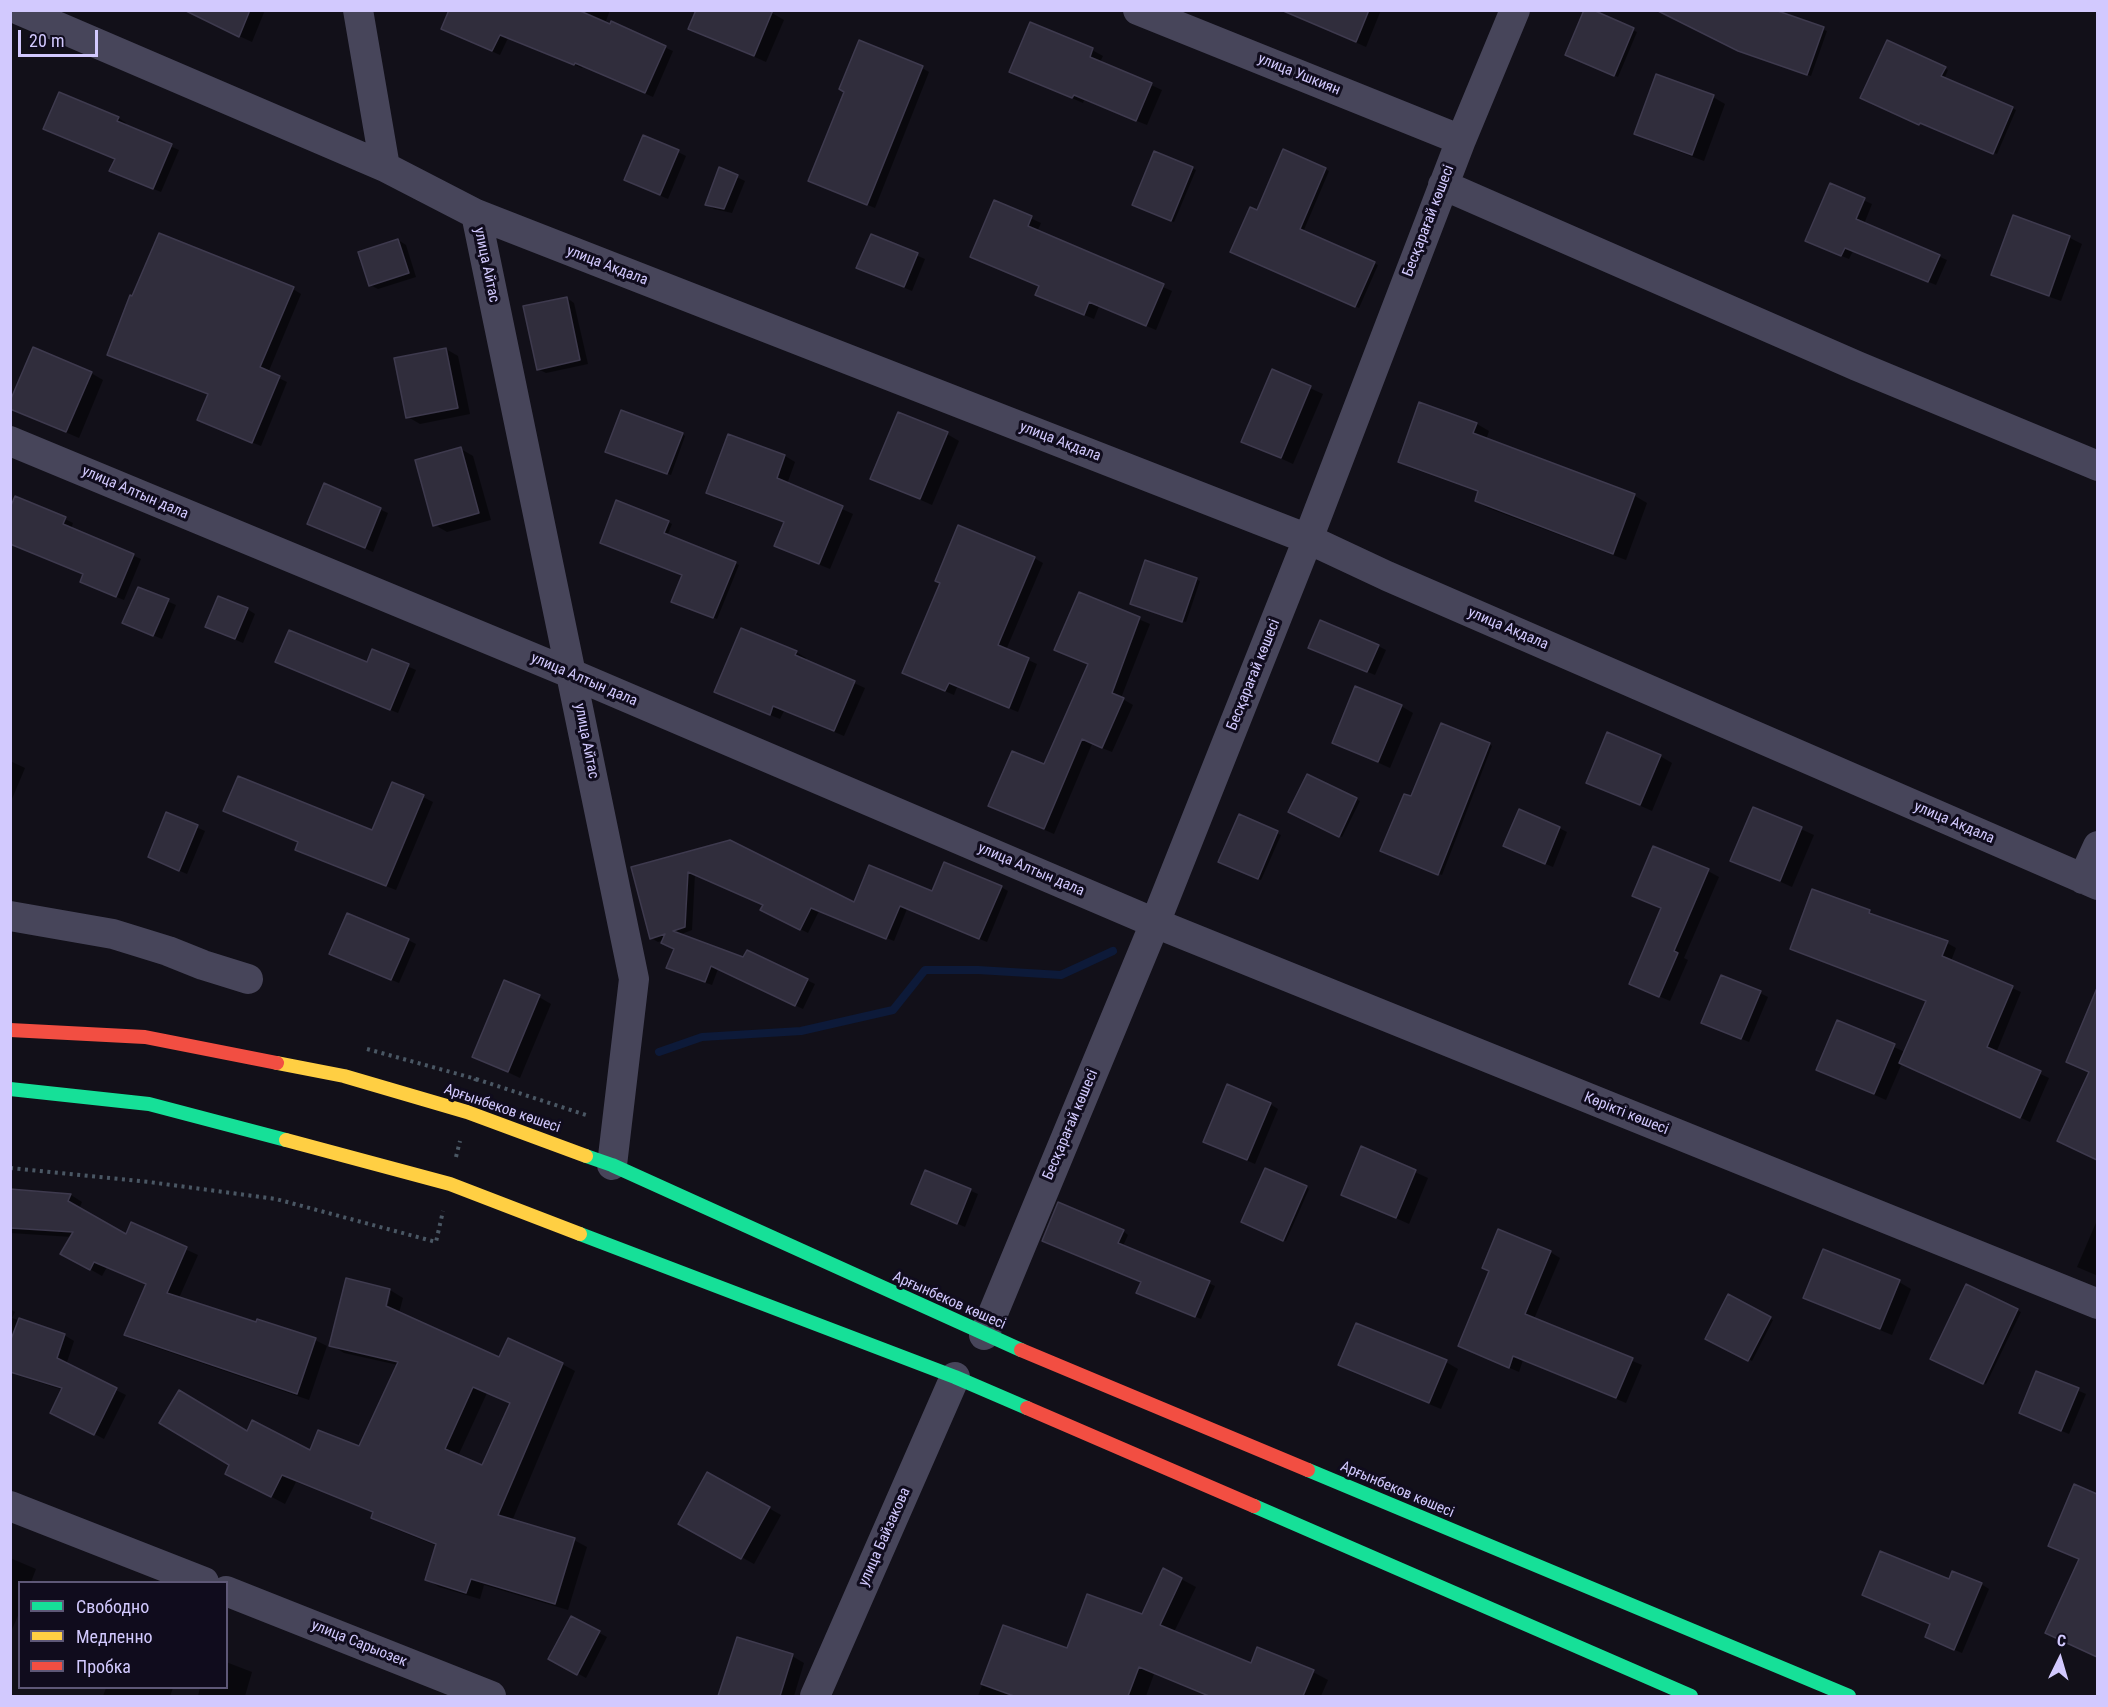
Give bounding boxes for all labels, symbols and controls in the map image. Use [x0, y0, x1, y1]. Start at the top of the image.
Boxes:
scale bar [21, 18, 100, 56]
text: 20 m [29, 30, 64, 51]
street label: улица Ушкиян [1255, 50, 1343, 100]
street label: Бесқарағай көшесі [1399, 163, 1459, 279]
street label: улица Айтас [469, 226, 503, 304]
street label: улица Акдала [564, 242, 650, 290]
street label: улица Акдала [1017, 418, 1103, 466]
street label: улица Алтын дала [79, 462, 191, 524]
street label: улица Акдала [1465, 604, 1551, 654]
street label: Бесқарағай көшесі [1224, 617, 1284, 733]
street label: улица Алтын дала [528, 649, 640, 711]
street label: улица Айтас [570, 702, 602, 780]
street label: улица Акдала [1911, 798, 1997, 848]
street label: улица Алтын дала [975, 839, 1087, 901]
street label: Бесқарағай көшесі [1040, 1067, 1102, 1183]
street label: Арғынбеков көшесі [441, 1081, 563, 1137]
street label: Көрікті көшесі [1581, 1089, 1671, 1139]
street label: Арғынбеков көшесі [890, 1268, 1008, 1334]
street label: Арғынбеков көшесі [1337, 1458, 1457, 1522]
street label: улица Байзакова [855, 1485, 915, 1589]
legend [18, 1581, 228, 1689]
text: Свободно [76, 1596, 149, 1617]
street label: улица Сарыозек [309, 1617, 409, 1671]
text: Медленно [76, 1626, 153, 1647]
north arrow [2030, 1629, 2090, 1689]
text: С [2056, 1631, 2067, 1650]
text: Пробка [76, 1656, 131, 1677]

